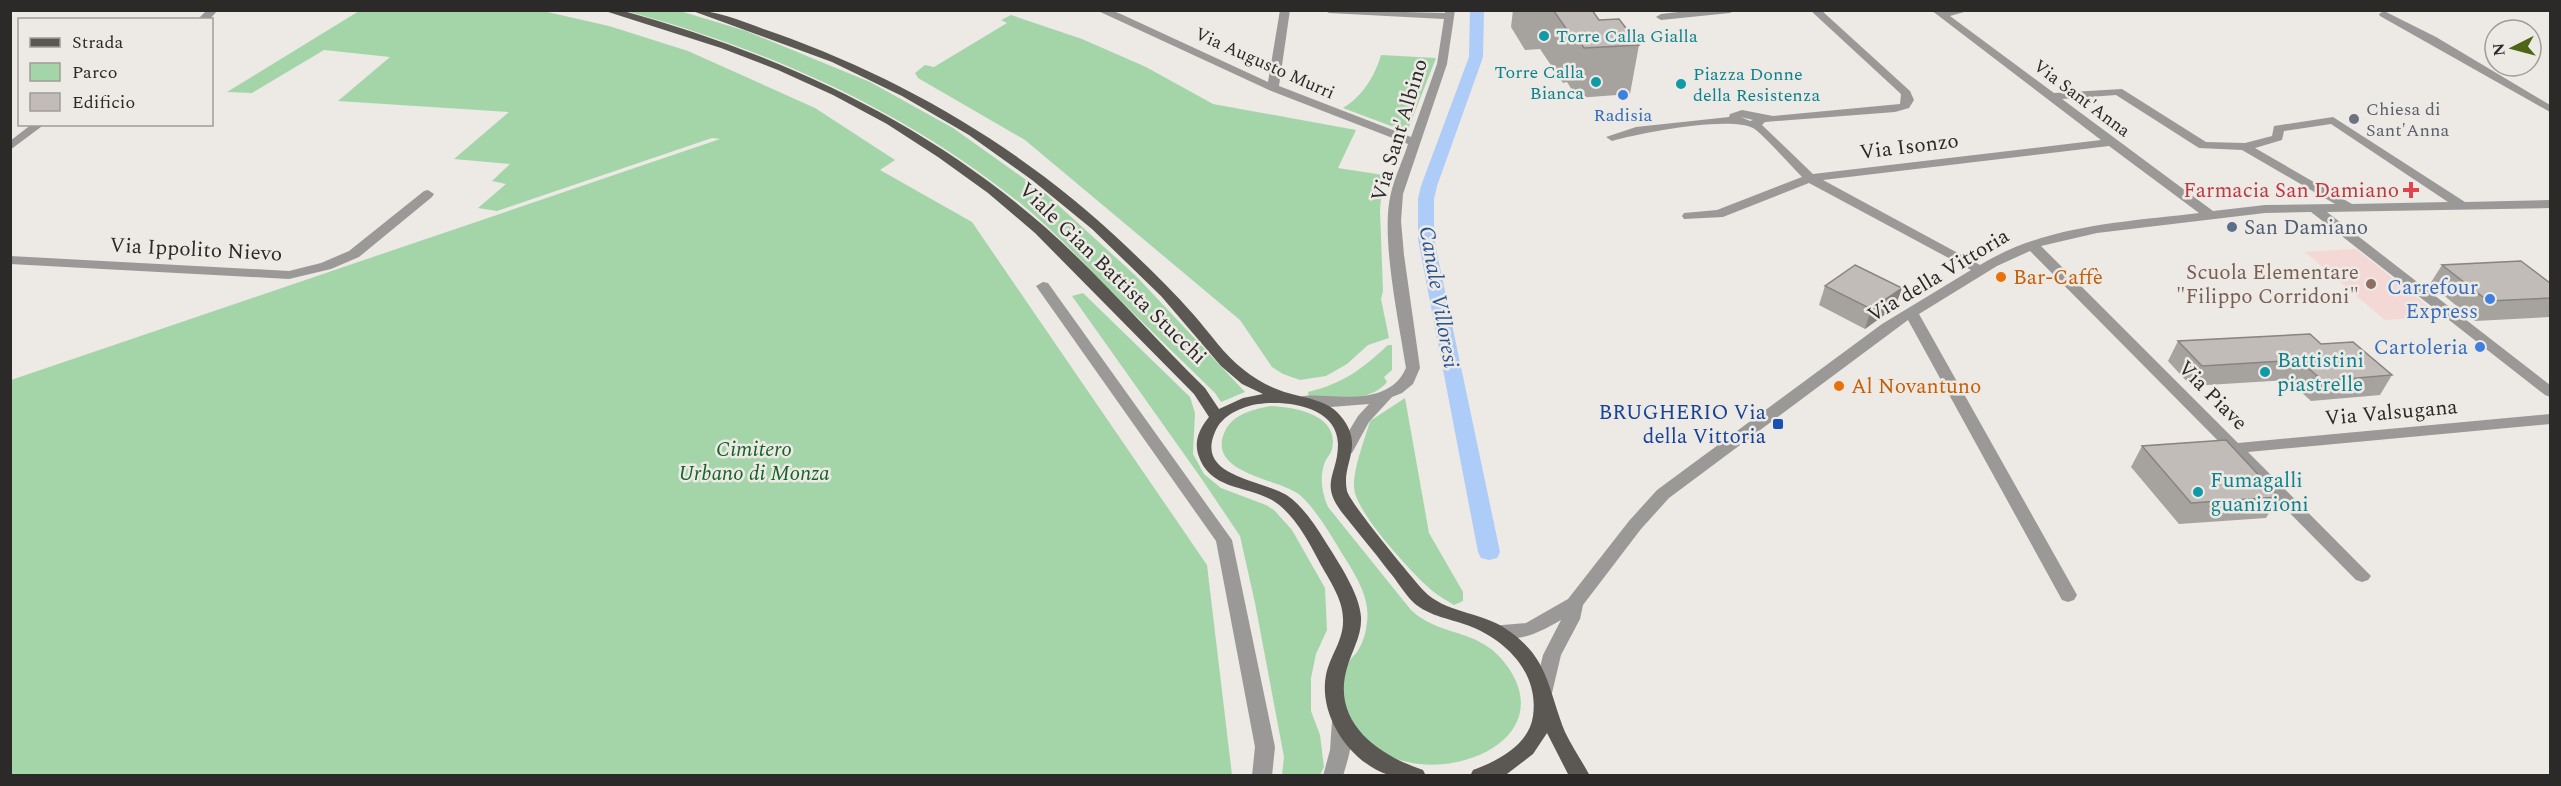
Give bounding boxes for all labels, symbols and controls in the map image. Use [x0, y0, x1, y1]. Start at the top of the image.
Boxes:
legend [18, 18, 213, 126]
north arrow [2483, 18, 2543, 78]
street label: Via Augusto Murri [1190, 20, 1339, 106]
place label: Torre Calla Gialla [1556, 23, 1698, 50]
text: Strada [72, 29, 123, 56]
marker: Torre Calla Gialla [1537, 29, 1551, 43]
text: N [2486, 42, 2512, 57]
street label: Via Sant'Anna [2027, 53, 2136, 144]
street label: Via Sant'Albino [1363, 55, 1437, 206]
text: Parco [72, 59, 117, 86]
place label: Torre Calla Bianca [1494, 59, 1584, 107]
place label: Piazza Donne della Resistenza [1693, 61, 1820, 109]
marker: Torre Calla Bianca [1589, 75, 1603, 89]
marker: Piazza Donne della Resistenza [1674, 77, 1688, 91]
marker: Radisia [1616, 88, 1630, 102]
text: Edificio [72, 89, 135, 116]
place label: Chiesa di Sant'Anna [2366, 96, 2449, 144]
place label: Radisia [1594, 102, 1653, 129]
marker: Chiesa di Sant'Anna [2347, 112, 2361, 126]
street label: Via Isonzo [1858, 125, 1961, 169]
street label: Viale Gian Battista Stucchi [1011, 175, 1214, 372]
place label: Farmacia San Damiano [2183, 175, 2399, 207]
marker: Farmacia San Damiano [2404, 183, 2418, 197]
place label: San Damiano [2244, 212, 2368, 244]
street label: Via della Vittoria [1861, 220, 2016, 331]
marker: San Damiano [2225, 220, 2239, 234]
water label: Canale Villoresi [1410, 224, 1467, 371]
street label: Via Ippolito Nievo [109, 229, 283, 270]
place label: Scuola Elementare "Filippo Corridoni" [2176, 257, 2359, 313]
place label: Bar-Caffè [2013, 262, 2103, 294]
marker: Bar-Caffè [1994, 270, 2008, 284]
place label: Carrefour Express [2387, 272, 2478, 328]
marker: Scuola Elementare "Filippo Corridoni" [2364, 277, 2378, 291]
marker: Carrefour Express [2483, 292, 2497, 306]
place label: Cartoleria [2374, 332, 2469, 364]
marker: Cartoleria [2473, 340, 2487, 354]
place label: Battistini piastrelle [2277, 345, 2364, 401]
street label: Via Piave [2170, 353, 2255, 438]
marker: Battistini piastrelle [2258, 365, 2272, 379]
place label: Al Novantuno [1851, 371, 1981, 403]
marker: Al Novantuno [1832, 379, 1846, 393]
street label: Via Valsugana [2323, 391, 2460, 435]
place label: BRUGHERIO Via della Vittoria [1598, 397, 1767, 453]
marker: BRUGHERIO Via della Vittoria [1771, 417, 1785, 431]
park label: Cimitero Urbano di Monza [678, 434, 830, 490]
place label: Fumagalli guanizioni [2210, 465, 2309, 521]
marker: Fumagalli guanizioni [2191, 485, 2205, 499]

